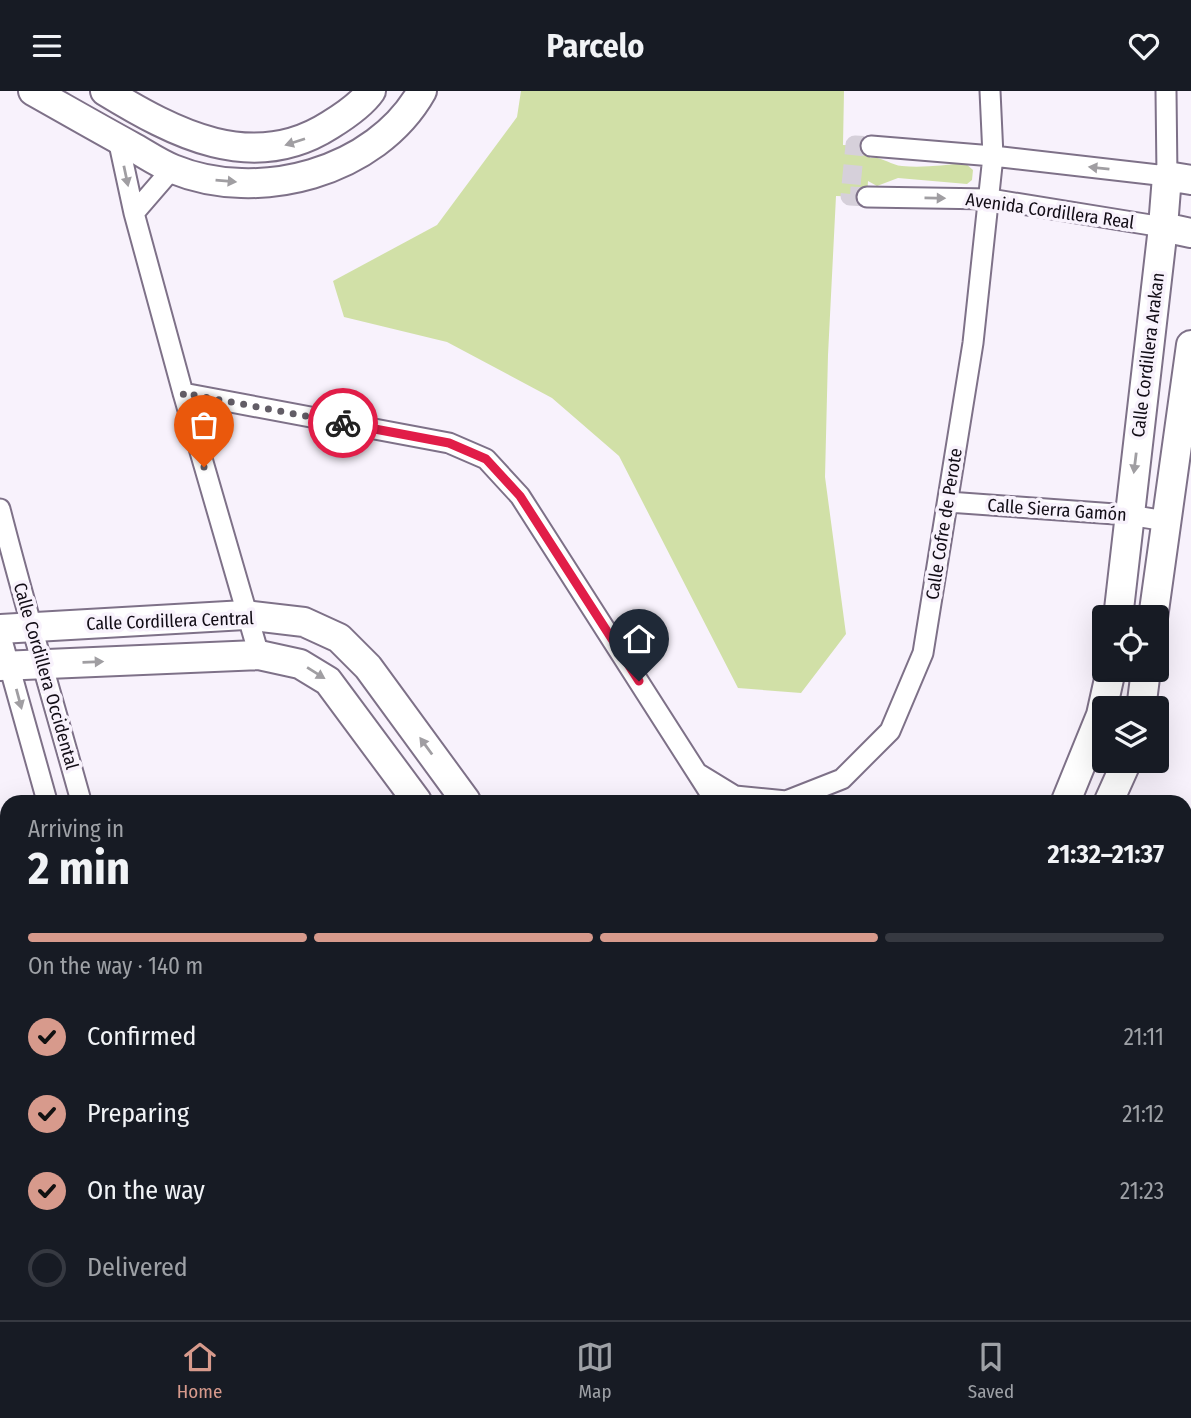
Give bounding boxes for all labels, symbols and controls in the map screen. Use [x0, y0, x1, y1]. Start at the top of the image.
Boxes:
icon: menu [28, 27, 66, 65]
text: Parcelo [547, 27, 644, 65]
icon: heart [1125, 27, 1163, 65]
one-way arrow [284, 137, 305, 148]
one-way arrow [1088, 162, 1110, 173]
one-way arrow [121, 165, 132, 187]
one-way arrow [215, 176, 237, 187]
street label: Avenida Cordillera Real [964, 188, 1136, 234]
one-way arrow [924, 192, 946, 204]
street label: Calle Cordillera Arakan [1127, 271, 1169, 439]
courier [308, 388, 378, 458]
pin [174, 395, 234, 467]
icon: bike [324, 404, 362, 442]
icon: bag [185, 406, 223, 444]
street label: Calle Cofre de Perote [921, 447, 967, 601]
one-way arrow [1129, 452, 1140, 474]
street label: Calle Sierra Gamón [987, 494, 1127, 526]
street label: Calle Cordillera Occidental [9, 580, 83, 772]
map controls [1092, 605, 1169, 773]
button: locate [1092, 605, 1169, 682]
street label: Calle Cordillera Central [86, 607, 254, 635]
pin [609, 609, 669, 681]
icon: home [620, 620, 658, 658]
one-way arrow [82, 657, 104, 668]
one-way arrow [307, 667, 326, 680]
one-way arrow [14, 688, 25, 710]
button: layers [1092, 696, 1169, 773]
one-way arrow [419, 737, 433, 755]
text: Arriving in [28, 815, 124, 843]
text: 21:32–21:37 [1048, 839, 1164, 870]
text: 2 min [28, 841, 130, 896]
text: On the way · 140 m [28, 952, 203, 980]
icon: check [28, 1018, 66, 1056]
text: Confirmed [87, 1021, 197, 1052]
text: 21:11 [1124, 1023, 1164, 1051]
icon: check [28, 1095, 66, 1133]
text: Preparing [87, 1098, 189, 1129]
text: 21:12 [1122, 1100, 1164, 1128]
icon: check [28, 1172, 66, 1210]
text: On the way [87, 1175, 205, 1206]
text: 21:23 [1120, 1177, 1164, 1205]
text: Delivered [87, 1252, 188, 1283]
tab: Home [177, 1338, 222, 1403]
tab: Map [576, 1338, 614, 1403]
tab: Saved [968, 1338, 1014, 1403]

